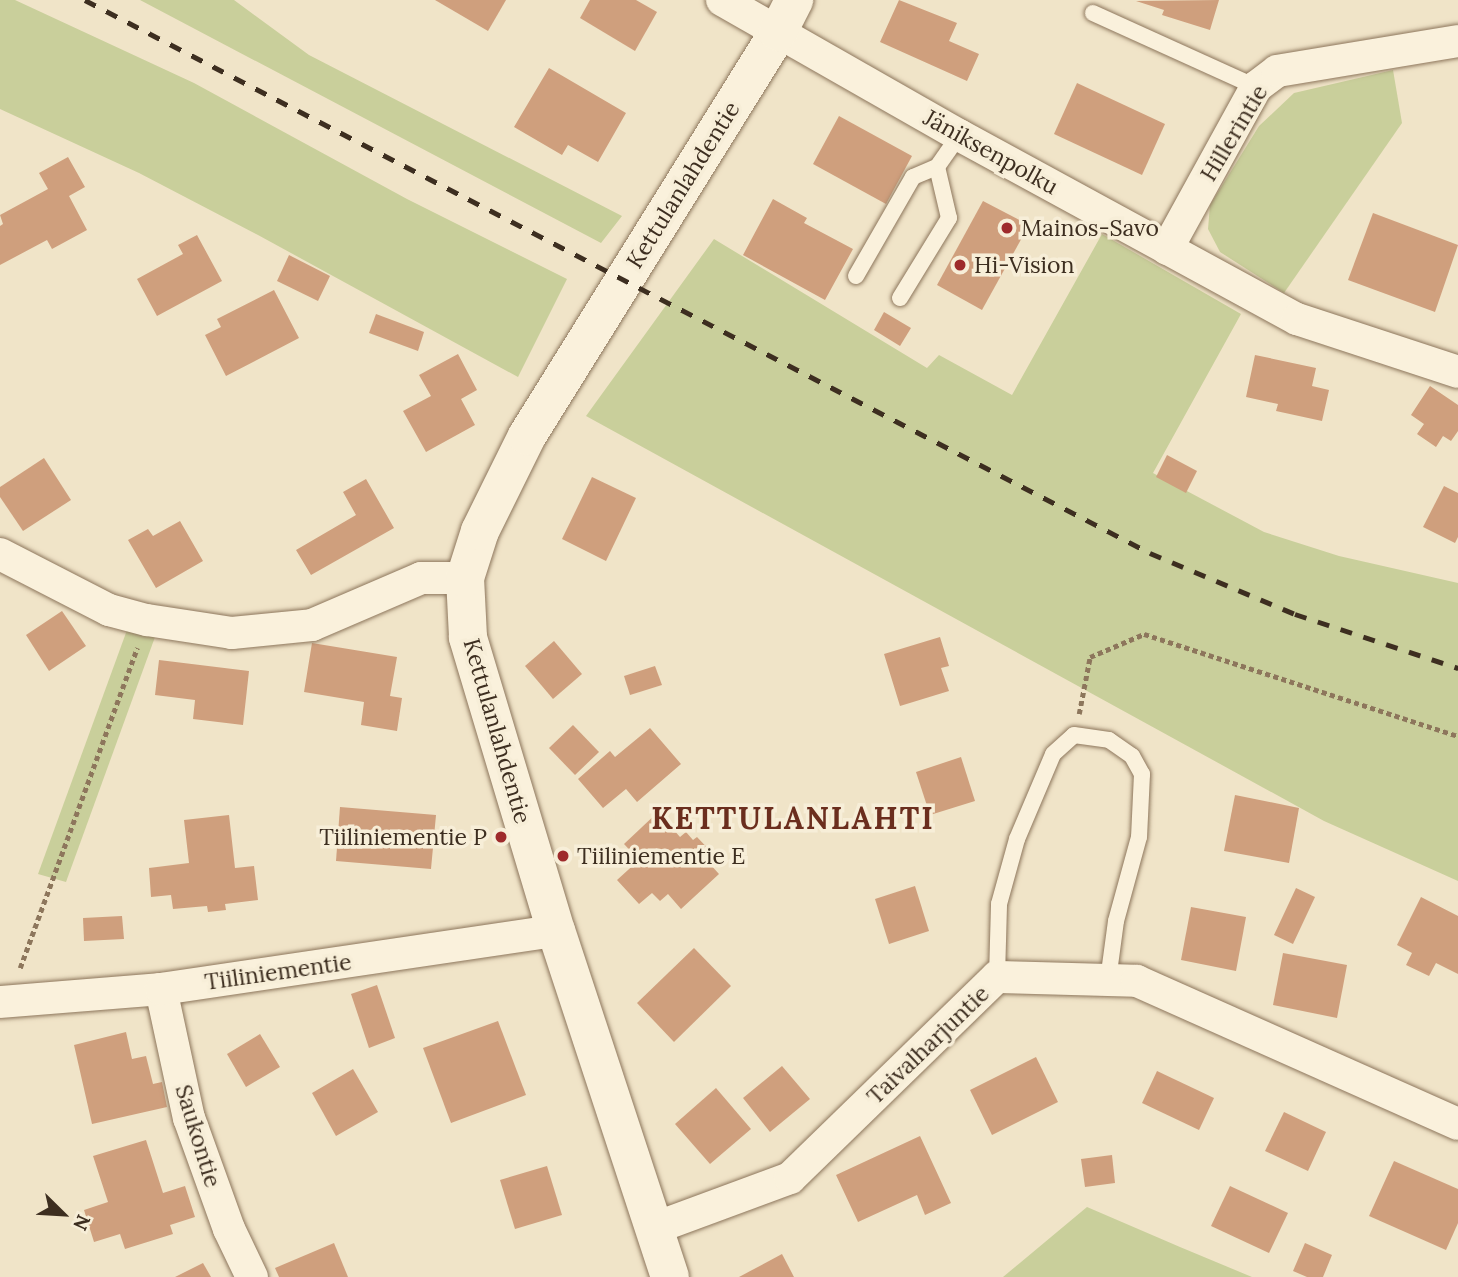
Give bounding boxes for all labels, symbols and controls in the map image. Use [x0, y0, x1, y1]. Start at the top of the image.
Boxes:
street label: Hillerintie [1195, 80, 1273, 186]
street label: Kettulanlahdentie [621, 97, 745, 273]
street label: Jäniksenpolku [919, 104, 1063, 200]
place label: Mainos-Savo [1021, 214, 1159, 242]
marker: Mainos-Savo [999, 220, 1015, 236]
place label: Hi-Vision [974, 251, 1074, 279]
marker: Hi-Vision [952, 257, 968, 273]
street label: Kettulanlahdentie [457, 635, 537, 827]
district label: KETTULANLAHTI [653, 800, 933, 836]
place label: Tiiliniementie P [319, 823, 487, 851]
marker: Tiiliniementie P [493, 829, 509, 845]
place label: Tiiliniementie E [577, 842, 745, 870]
marker: Tiiliniementie E [555, 848, 571, 864]
street label: Tiiliniementie [203, 948, 353, 996]
street label: Taivalharjuntie [861, 980, 995, 1110]
street label: Saukontie [169, 1081, 227, 1191]
north arrow [28, 1179, 98, 1249]
text: N [68, 1211, 96, 1234]

